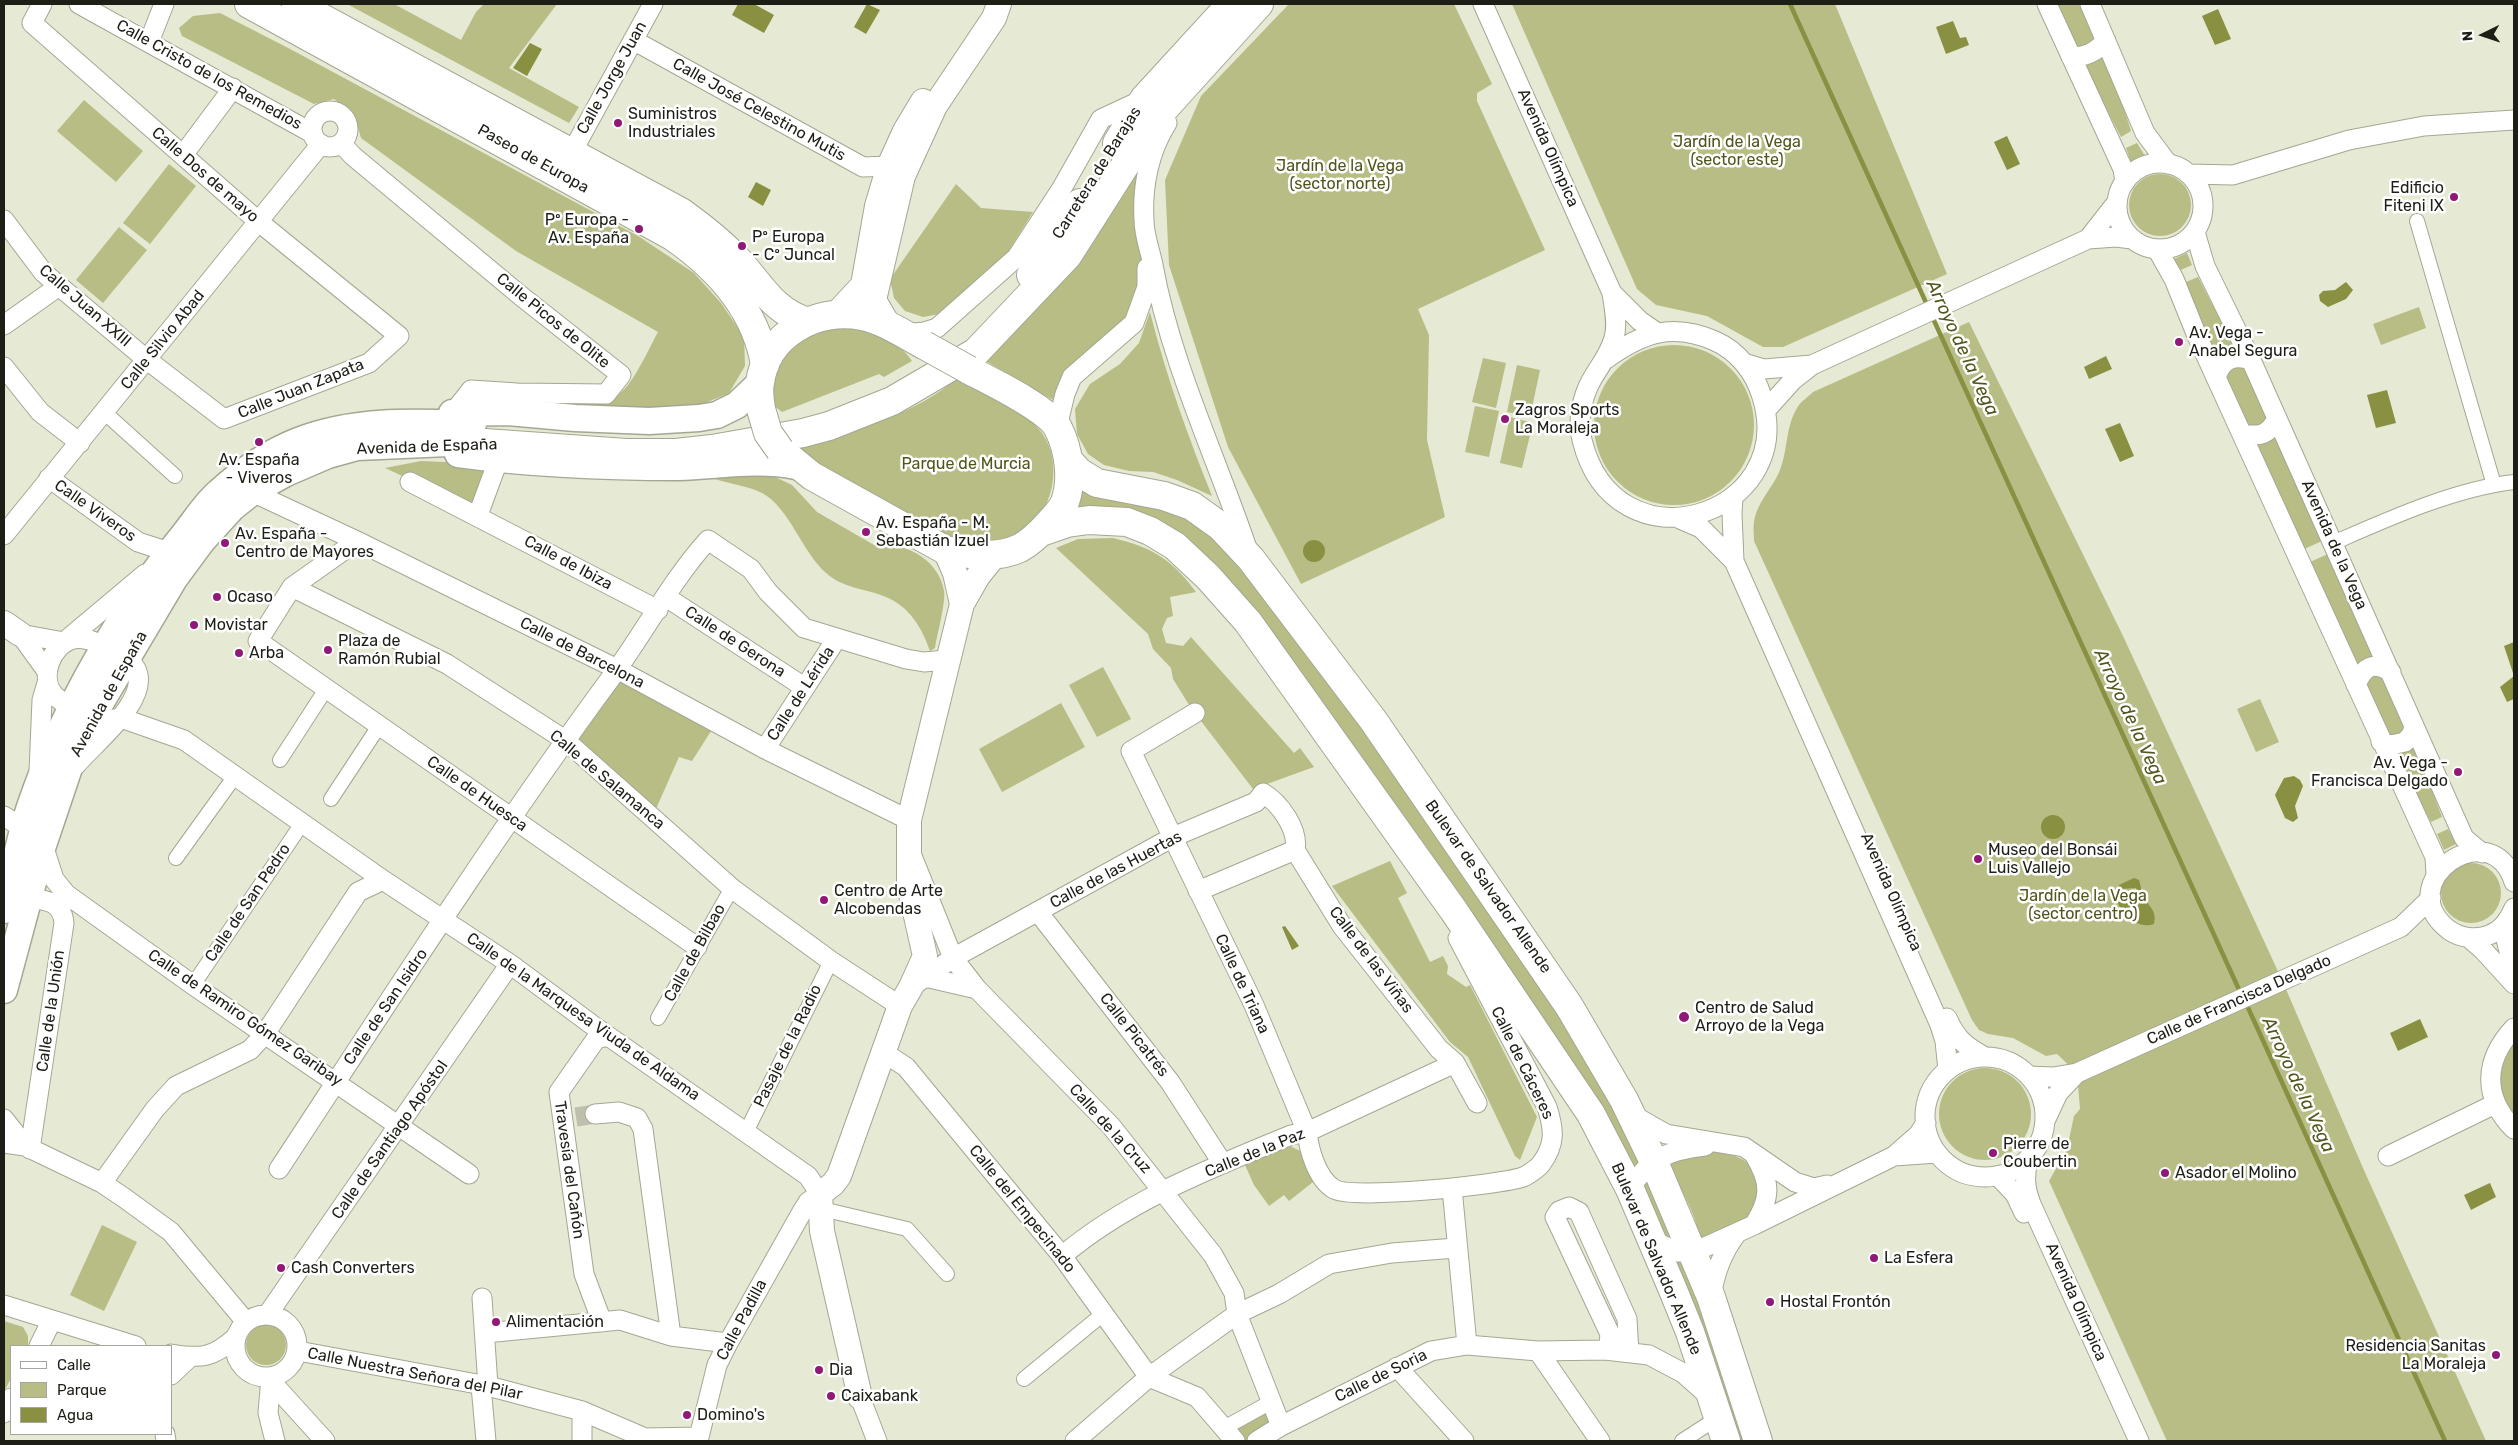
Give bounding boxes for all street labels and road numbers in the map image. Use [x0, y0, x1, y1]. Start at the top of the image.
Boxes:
street label: Calle Cristo de los Remedios [113, 16, 305, 134]
street label: Calle Jorge Juan [573, 18, 651, 138]
street label: Calle José Celestino Mutis [669, 54, 849, 166]
street label: Avenida Olímpica [1513, 86, 1583, 210]
street label: Carretera de Barajas [1049, 103, 1145, 243]
street label: Paseo de Europa [474, 120, 592, 198]
street label: Calle Dos de mayo [148, 123, 262, 227]
street label: Calle Juan XXIII [35, 261, 135, 351]
street label: Calle Picos de Olite [492, 269, 614, 373]
street label: Calle Silvio Abad [117, 286, 209, 394]
street label: Calle Juan Zapata [235, 355, 367, 423]
street label: Avenida de España [356, 435, 498, 459]
street label: Calle Viveros [50, 476, 140, 546]
street label: Avenida de la Vega [2297, 477, 2371, 613]
street label: Calle de Ibiza [521, 532, 615, 594]
street label: Calle de Gerona [681, 602, 789, 682]
street label: Calle de Barcelona [516, 613, 648, 693]
street label: Avenida de España [66, 628, 152, 760]
street label: Calle de Lérida [763, 643, 839, 745]
street label: Calle de Salamanca [545, 726, 669, 834]
street label: Calle de Huesca [423, 752, 531, 836]
street label: Bulevar de Salvador Allende [1421, 797, 1555, 977]
street label: Calle de las Huertas [1047, 827, 1185, 913]
street label: Avenida Olímpica [1856, 830, 1926, 954]
street label: Calle de San Pedro [201, 840, 295, 966]
street label: Calle de Bilbao [660, 901, 730, 1005]
street label: Calle de las Viñas [1325, 903, 1417, 1017]
street label: Calle de la Marquesa Viuda de Aldama [463, 929, 703, 1105]
street label: Calle de Triana [1211, 931, 1273, 1037]
street label: Calle de Ramiro Gómez Garibay [144, 945, 346, 1091]
street label: Calle de San Isidro [340, 945, 432, 1069]
street label: Calle de la Unión [33, 949, 69, 1073]
street label: Calle de Francisca Delgado [2144, 951, 2334, 1049]
street label: Pasaje de la Radio [750, 982, 826, 1110]
street label: Calle Picatrés [1095, 989, 1173, 1081]
street label: Calle de Cáceres [1486, 1004, 1558, 1122]
street label: Calle de Santiago Apóstol [328, 1057, 452, 1223]
street label: Calle de la Cruz [1065, 1080, 1155, 1178]
street label: Travesía del Cañón [550, 1100, 588, 1240]
street label: Calle de la Paz [1202, 1124, 1308, 1182]
street label: Calle del Empecinado [965, 1141, 1079, 1277]
street label: Bulevar de Salvador Allende [1607, 1160, 1705, 1358]
street label: Avenida Olímpica [2041, 1240, 2111, 1364]
street label: Calle Padilla [713, 1276, 771, 1364]
street label: Calle Nuestra Señora del Pilar [306, 1344, 524, 1404]
street label: Calle de Soria [1332, 1345, 1430, 1407]

